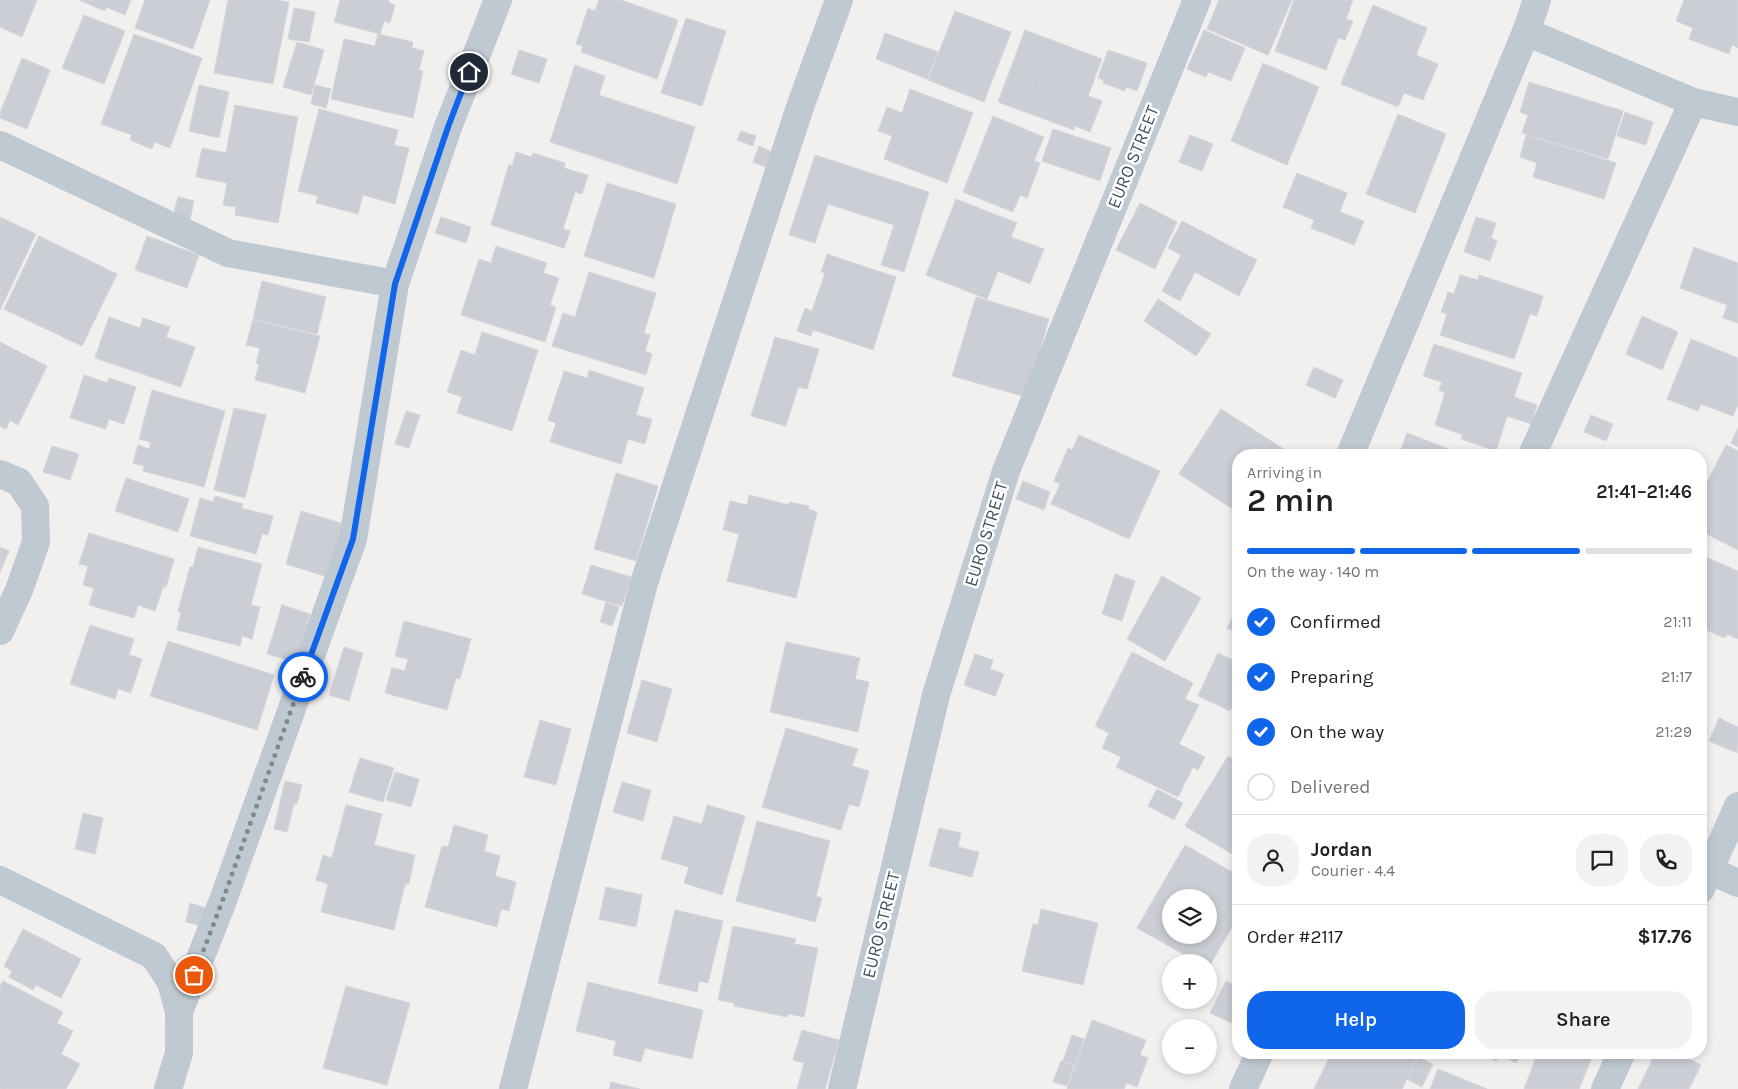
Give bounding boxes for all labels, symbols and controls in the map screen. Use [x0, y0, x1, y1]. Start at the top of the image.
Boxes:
pin [448, 51, 490, 93]
icon: home [455, 58, 483, 86]
street label: EURO STREET [1102, 102, 1164, 212]
text: Arriving in [1247, 463, 1322, 482]
street label: EURO STREET [960, 479, 1012, 589]
text: 21:41–21:46 [1596, 481, 1692, 503]
text: 2 min [1247, 482, 1334, 519]
text: On the way · 140 m [1247, 562, 1379, 581]
icon: check [1247, 608, 1275, 636]
text: Confirmed [1290, 611, 1381, 633]
text: 21:11 [1663, 612, 1692, 631]
courier [278, 652, 328, 702]
icon: bike [289, 663, 317, 691]
icon: check [1247, 663, 1275, 691]
text: Preparing [1290, 666, 1373, 688]
text: 21:17 [1661, 667, 1692, 686]
icon: check [1247, 718, 1275, 746]
text: On the way [1290, 721, 1384, 743]
text: 21:29 [1655, 722, 1692, 741]
text: Delivered [1290, 776, 1370, 798]
button: person [1247, 834, 1299, 886]
button: chat [1576, 834, 1628, 886]
button: phone [1640, 834, 1692, 886]
text: Jordan [1311, 839, 1372, 861]
text: Courier · 4.4 [1311, 861, 1395, 880]
street label: EURO STREET [857, 869, 905, 981]
map controls [1162, 889, 1217, 1074]
button: layers [1162, 889, 1217, 944]
text: Order #2117 [1247, 926, 1343, 948]
text: $17.76 [1638, 926, 1692, 948]
pin [173, 954, 215, 996]
button: + [1162, 954, 1217, 1009]
icon: bag [180, 961, 208, 989]
button: Help [1247, 991, 1465, 1049]
button: Share [1475, 991, 1692, 1049]
button: − [1162, 1019, 1217, 1074]

